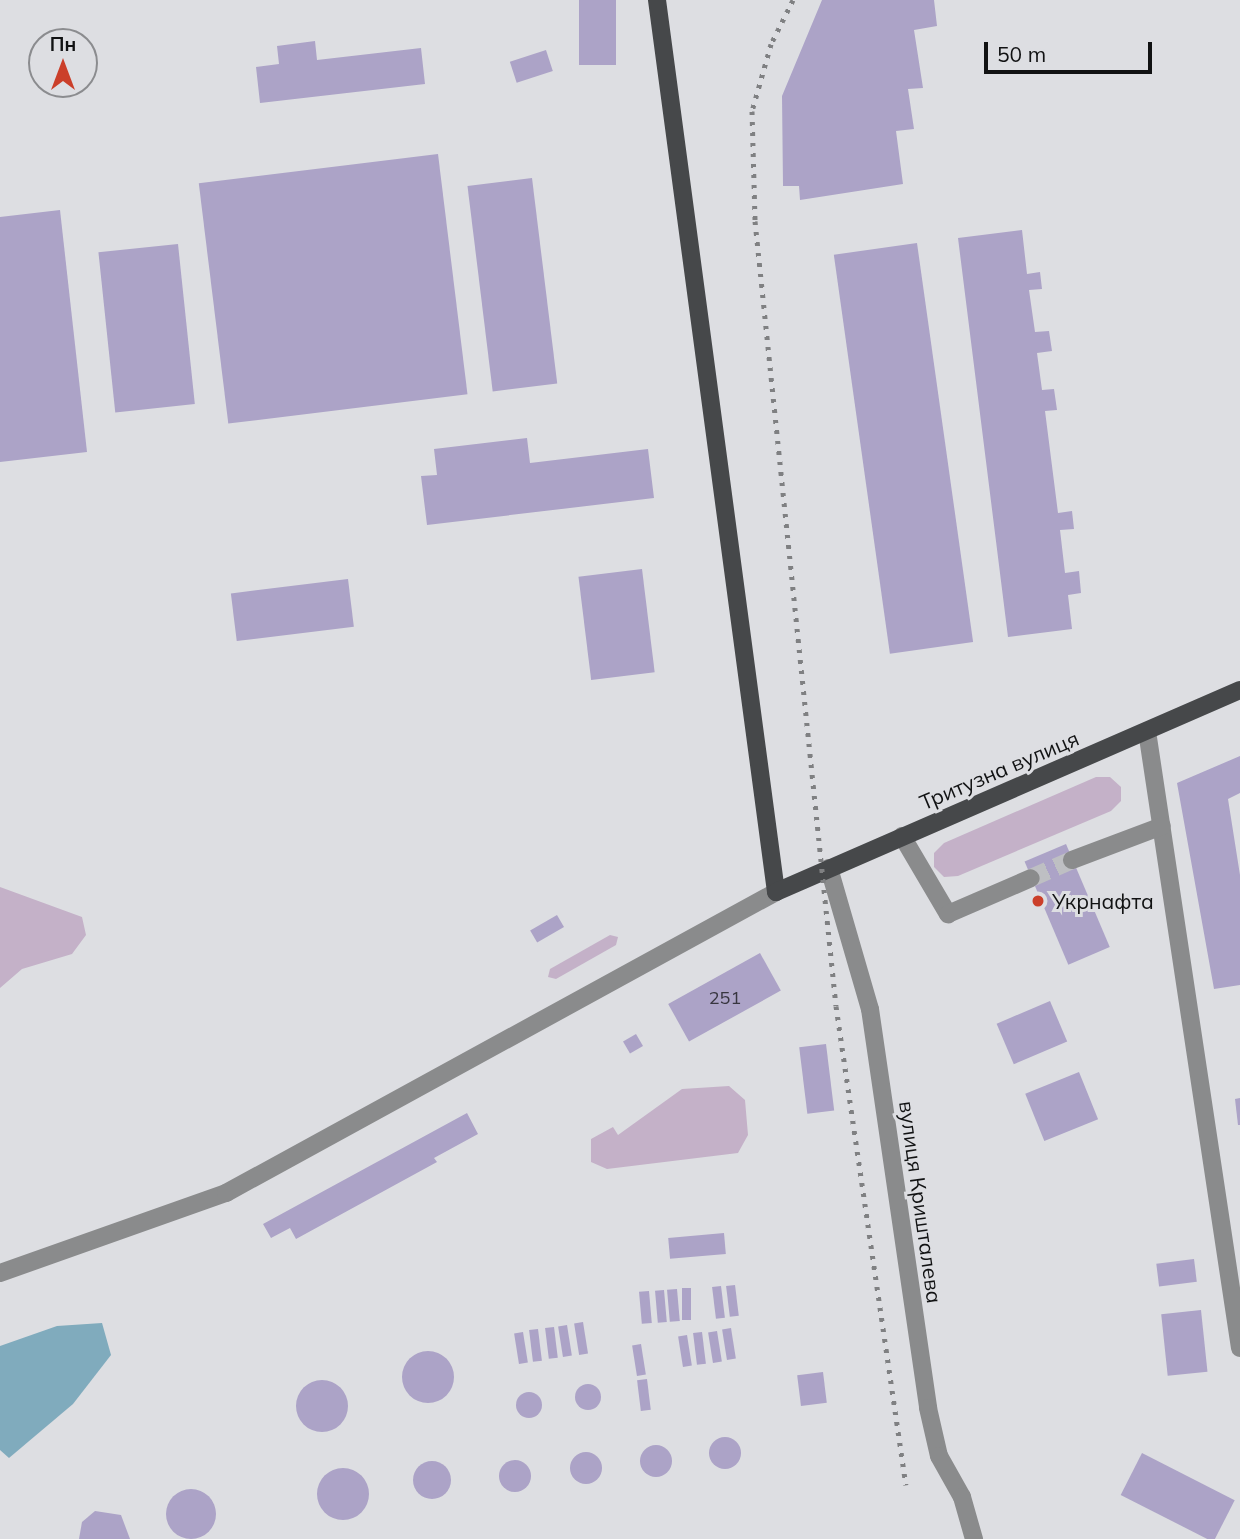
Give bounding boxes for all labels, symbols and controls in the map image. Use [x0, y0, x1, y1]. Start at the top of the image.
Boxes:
north arrow [28, 28, 98, 98]
scale bar [988, 28, 1156, 72]
text: Пн [50, 32, 76, 56]
text: 50 m [997, 41, 1046, 67]
street label: Тритузна вулиця [916, 725, 1082, 815]
place label: Укрнафта [1052, 888, 1154, 914]
marker: Укрнафта [1030, 893, 1046, 909]
house number: 251 [709, 987, 741, 1009]
street label: вулиця Кришталева [894, 1099, 948, 1305]

